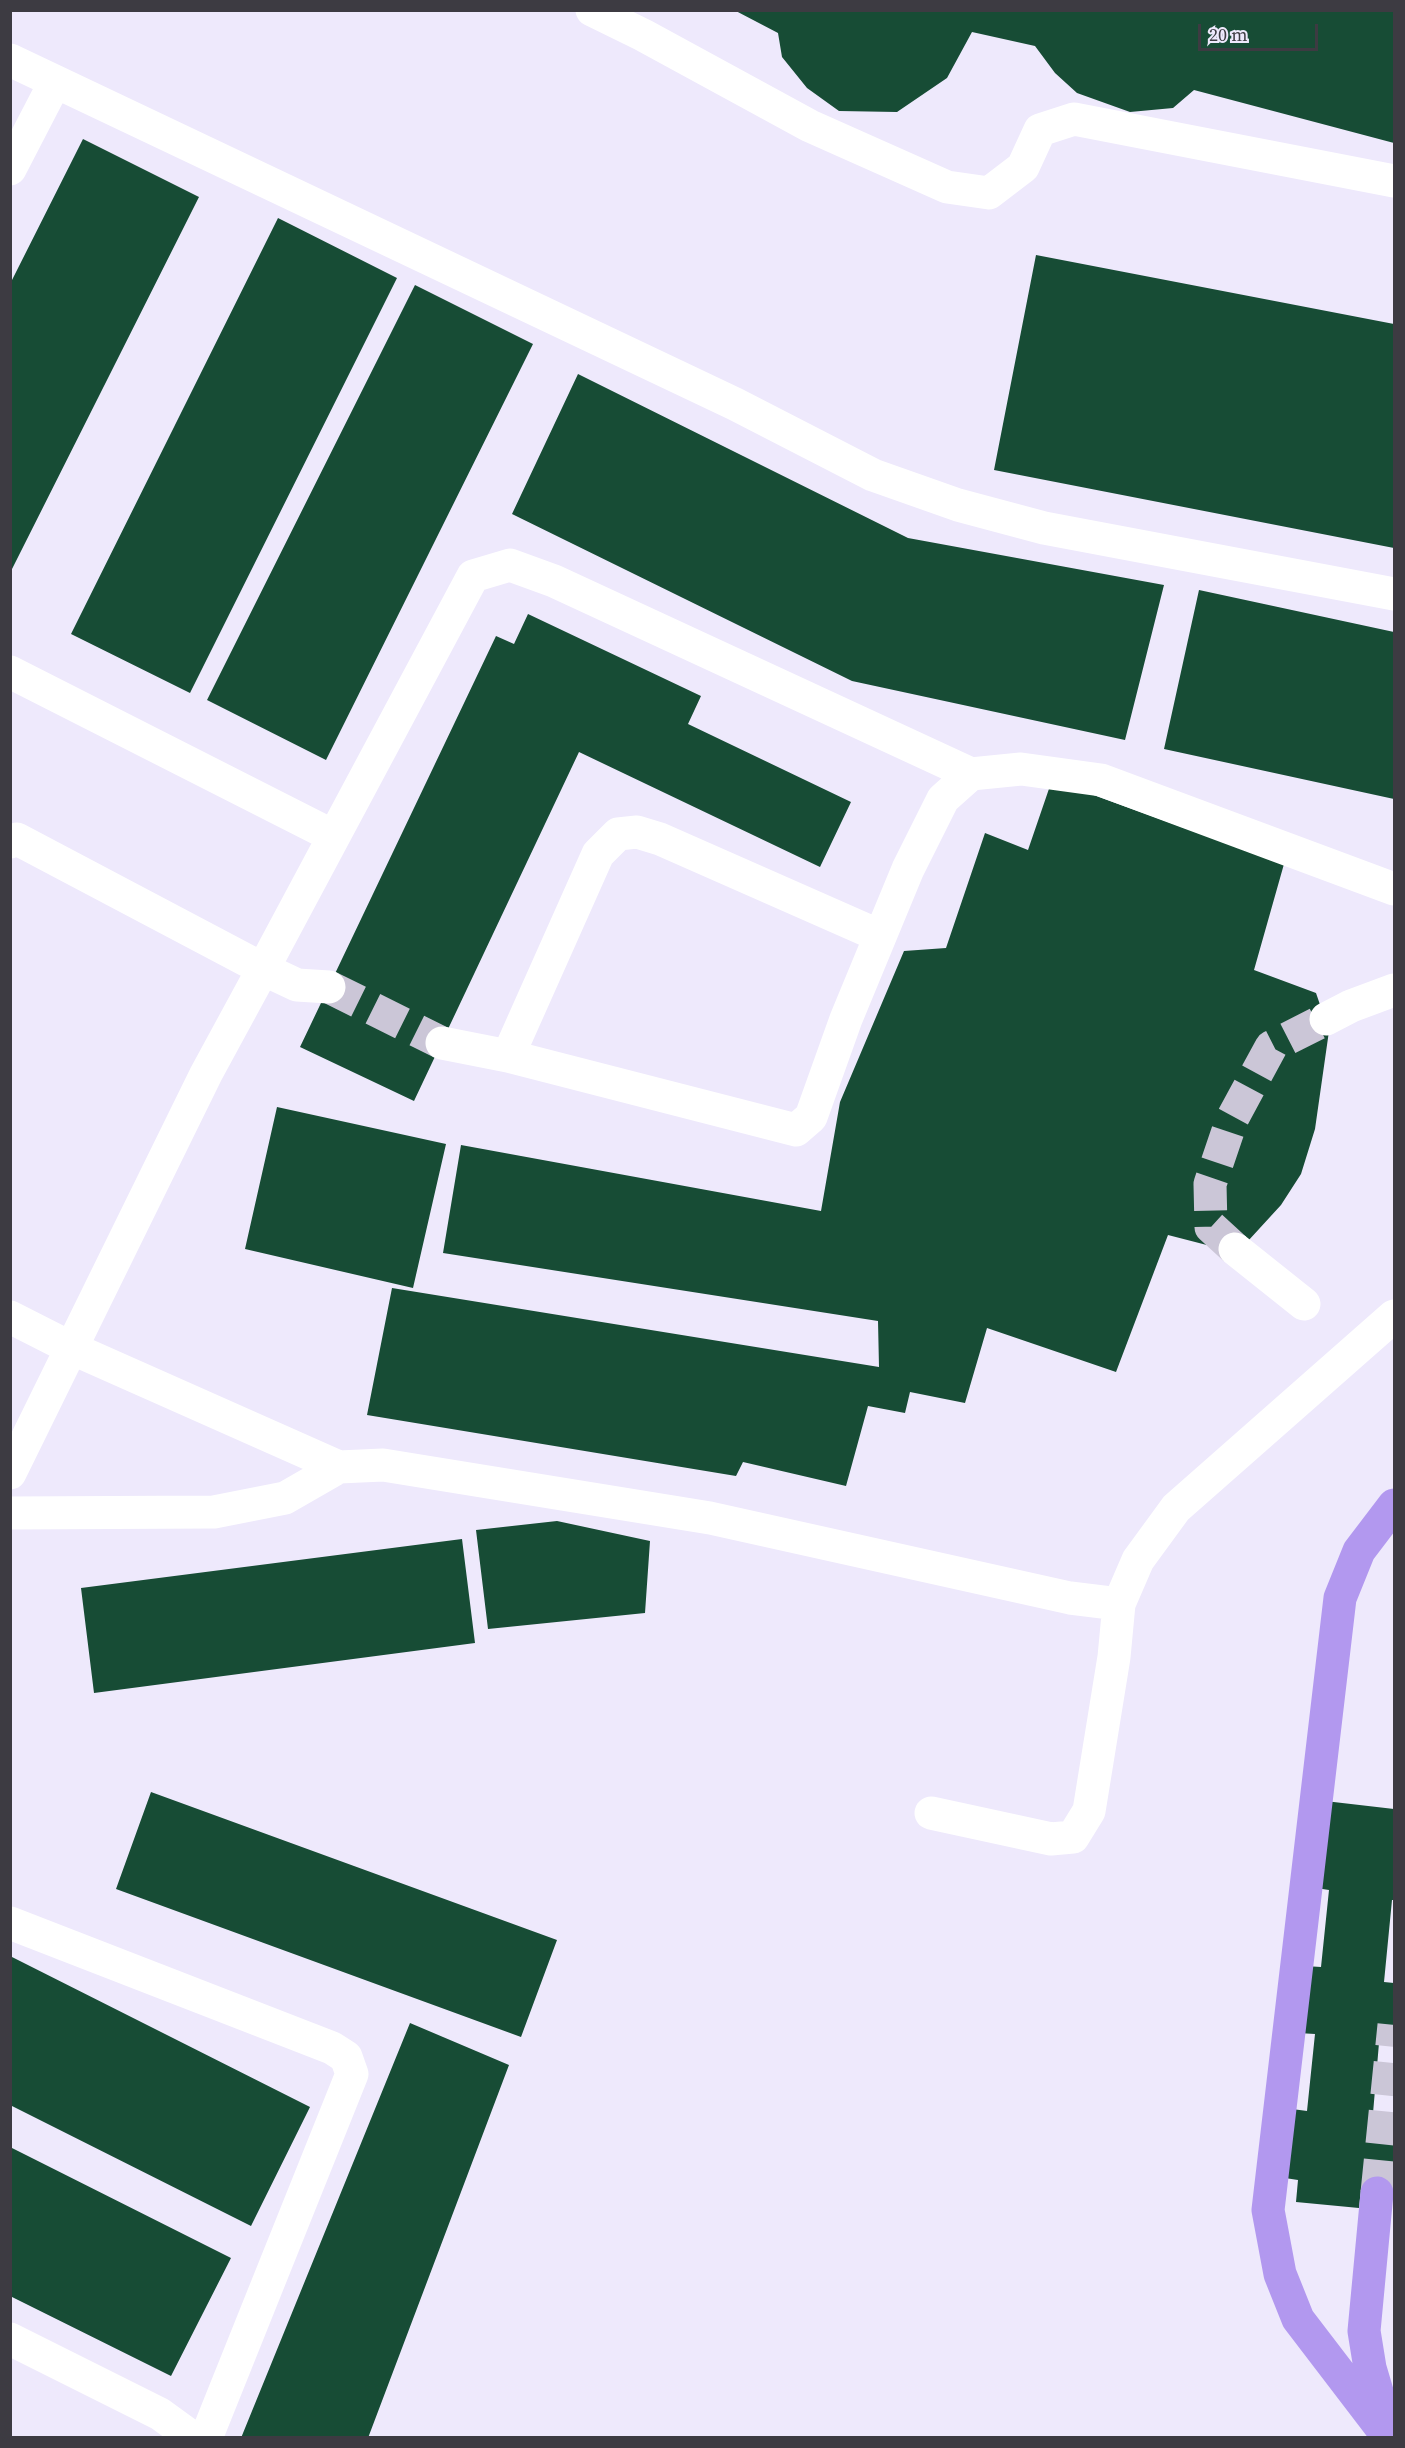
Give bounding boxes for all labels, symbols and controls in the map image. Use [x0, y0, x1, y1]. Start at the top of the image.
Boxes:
scale bar [1201, 12, 1321, 50]
text: 20 m [1209, 22, 1247, 47]

